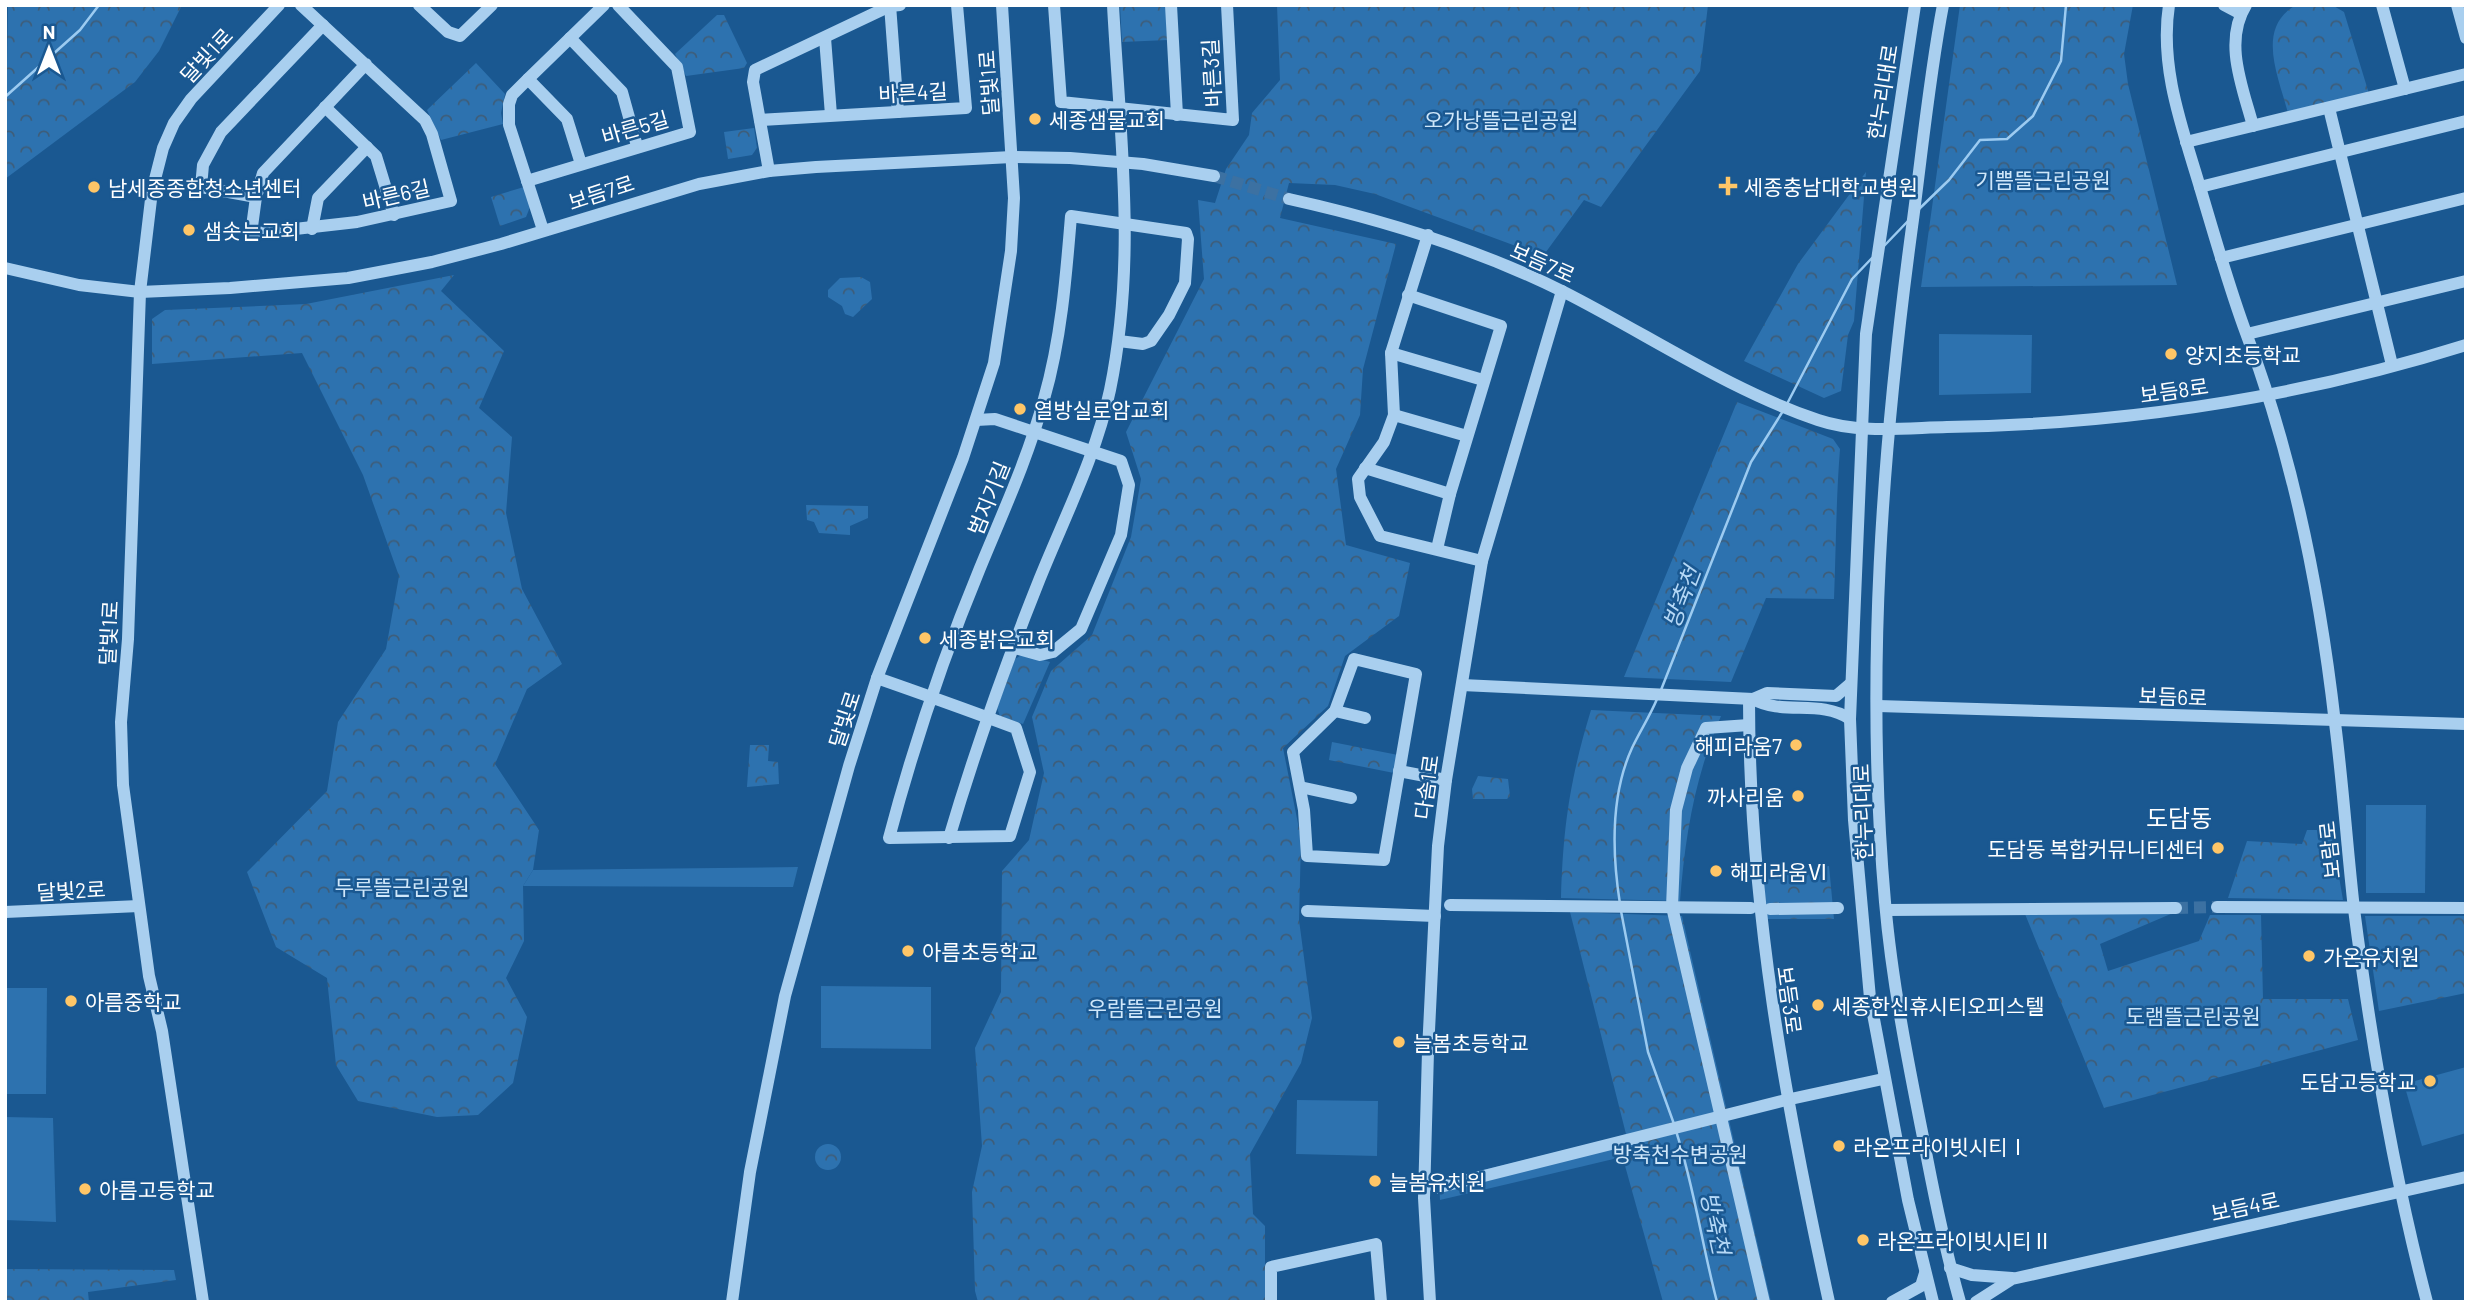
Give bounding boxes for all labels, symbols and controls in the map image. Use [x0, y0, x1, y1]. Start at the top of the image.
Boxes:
north arrow [14, 14, 84, 84]
text: N [43, 20, 55, 43]
street label: 달빛1로 [175, 23, 237, 87]
street label: 바른3길 [1197, 38, 1225, 108]
street label: 한누리대로 [1862, 42, 1902, 142]
street label: 달빛1로 [973, 50, 1003, 116]
street label: 바른4길 [878, 78, 948, 106]
street label: 바른5길 [599, 106, 671, 148]
place label: 세종샘물교회 [1049, 107, 1165, 132]
park label: 오가낭뜰근린공원 [1424, 107, 1578, 132]
marker: 세종샘물교회 [1027, 111, 1043, 127]
park label: 기쁨뜰근린공원 [1975, 167, 2111, 192]
street label: 보듬7로 [565, 170, 637, 214]
street label: 바른6길 [360, 174, 432, 214]
place label: 세종충남대학교병원 [1744, 174, 1918, 199]
place label: 남세종종합청소년센터 [108, 175, 301, 200]
marker: 세종충남대학교병원 [1718, 176, 1738, 196]
marker: 남세종종합청소년센터 [86, 179, 102, 195]
place label: 샘솟는교회 [203, 218, 300, 243]
marker: 샘솟는교회 [181, 222, 197, 238]
street label: 보듬7로 [1507, 237, 1579, 287]
place label: 양지초등학교 [2185, 342, 2301, 367]
marker: 양지초등학교 [2163, 346, 2179, 362]
street label: 보듬8로 [2138, 373, 2210, 407]
place label: 열방실로암교회 [1034, 397, 1169, 422]
marker: 열방실로암교회 [1012, 401, 1028, 417]
street label: 범지기길 [962, 457, 1014, 539]
water label: 방축천 [1657, 560, 1706, 632]
street label: 달빛1로 [94, 600, 122, 666]
place label: 세종밝은교회 [939, 626, 1055, 651]
marker: 세종밝은교회 [917, 630, 933, 646]
street label: 보듬6로 [2138, 682, 2208, 710]
street label: 달빛로 [823, 688, 865, 750]
place label: 해피라움7 [1695, 733, 1782, 758]
marker: 해피라움7 [1788, 737, 1804, 753]
street label: 다솜1로 [1409, 753, 1443, 821]
street label: 한누리대로 [1848, 763, 1876, 861]
place label: 까사리움 [1707, 784, 1784, 809]
marker: 까사리움 [1790, 788, 1806, 804]
district label: 도담동 [2146, 803, 2212, 832]
street label: 보람로 [2314, 820, 2344, 880]
place label: 도담동 복합커뮤니티센터 [1987, 836, 2204, 861]
marker: 도담동 복합커뮤니티센터 [2210, 840, 2226, 856]
place label: 해피라움Ⅵ [1730, 859, 1828, 884]
marker: 해피라움Ⅵ [1708, 863, 1724, 879]
park label: 두루뜰근린공원 [334, 874, 470, 899]
street label: 달빛2로 [36, 876, 106, 904]
place label: 아름초등학교 [922, 939, 1038, 964]
marker: 아름초등학교 [900, 943, 916, 959]
place label: 가온유치원 [2323, 944, 2420, 969]
marker: 가온유치원 [2301, 948, 2317, 964]
street label: 보듬3로 [1773, 964, 1807, 1036]
place label: 아름중학교 [85, 989, 182, 1014]
marker: 아름중학교 [63, 993, 79, 1009]
place label: 세종한신휴시티오피스텔 [1832, 993, 2045, 1018]
park label: 우람뜰근린공원 [1087, 995, 1223, 1020]
marker: 세종한신휴시티오피스텔 [1810, 997, 1826, 1013]
park label: 도램뜰근린공원 [2125, 1003, 2261, 1028]
place label: 늘봄초등학교 [1413, 1030, 1529, 1055]
marker: 늘봄초등학교 [1391, 1034, 1407, 1050]
place label: 도담고등학교 [2300, 1069, 2416, 1094]
marker: 도담고등학교 [2422, 1073, 2438, 1089]
place label: 라온프라이빗시티Ⅰ [1853, 1134, 2029, 1159]
marker: 라온프라이빗시티Ⅰ [1831, 1138, 1847, 1154]
park label: 방축천수변공원 [1612, 1141, 1748, 1166]
place label: 늘봄유치원 [1389, 1169, 1486, 1194]
marker: 늘봄유치원 [1367, 1173, 1383, 1189]
place label: 아름고등학교 [99, 1177, 215, 1202]
marker: 아름고등학교 [77, 1181, 93, 1197]
street label: 보듬4로 [2208, 1187, 2282, 1225]
water label: 방축천 [1696, 1189, 1737, 1260]
place label: 라온프라이빗시티Ⅱ [1877, 1228, 2053, 1253]
marker: 라온프라이빗시티Ⅱ [1855, 1232, 1871, 1248]

